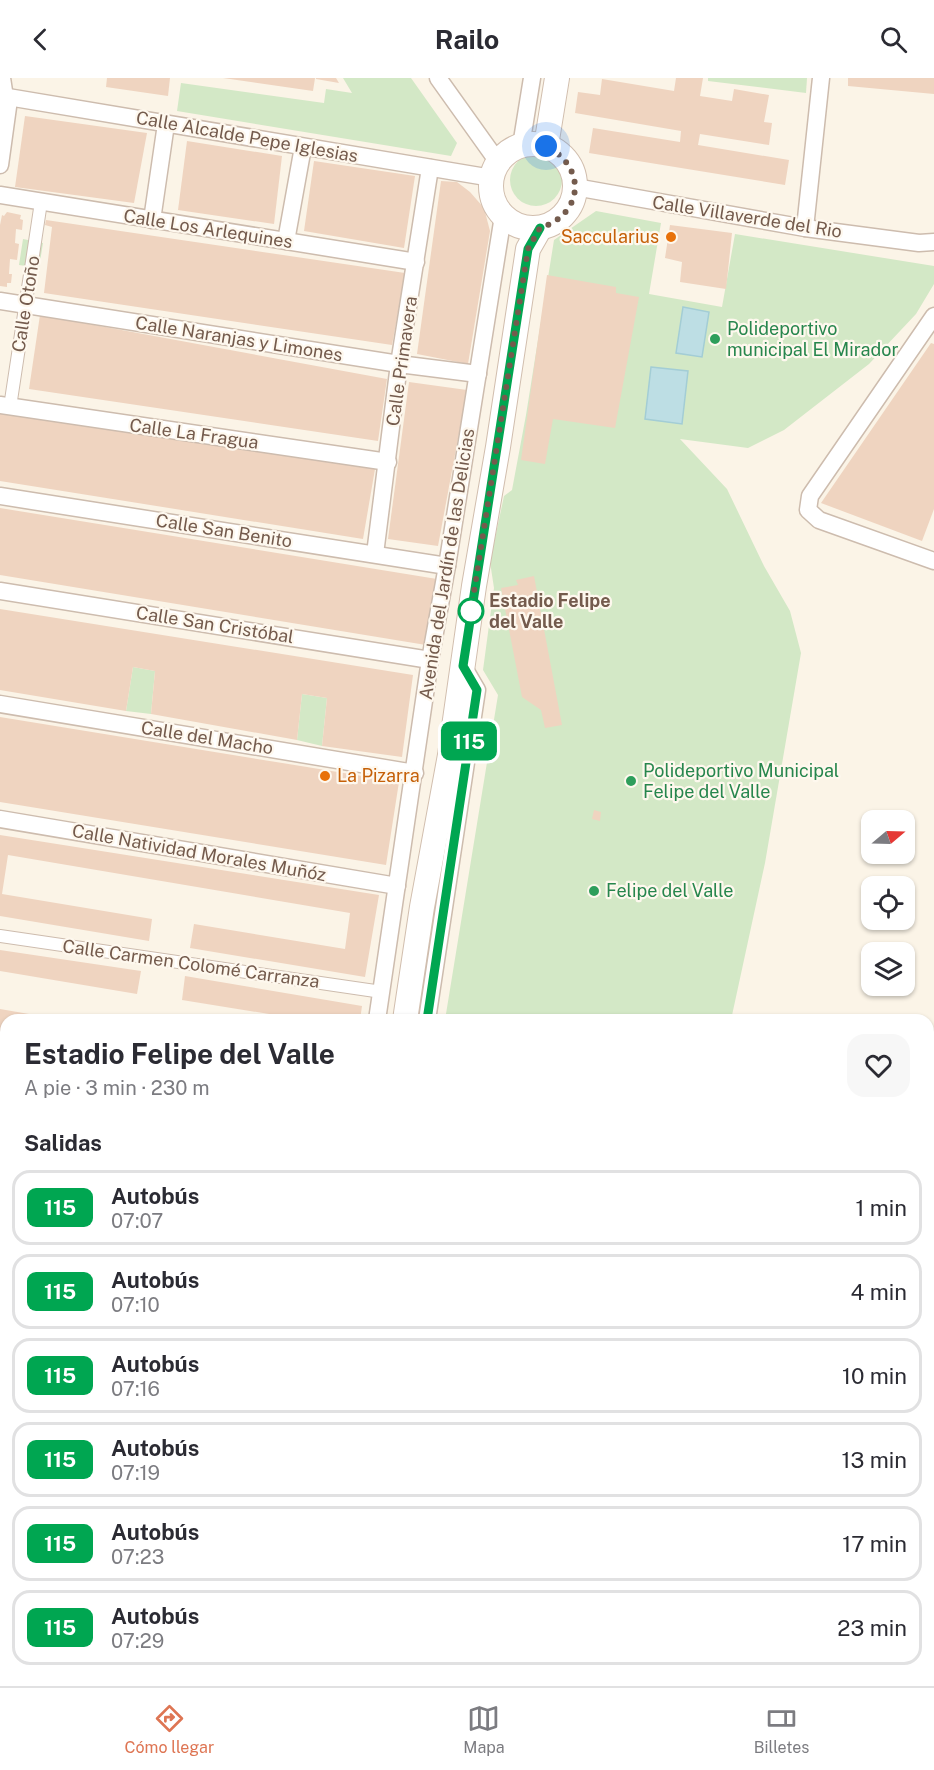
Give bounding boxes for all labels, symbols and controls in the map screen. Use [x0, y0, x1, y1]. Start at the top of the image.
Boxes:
icon: back [24, 23, 57, 56]
text: Railo [435, 23, 499, 55]
icon: search [877, 23, 910, 56]
street label: Calle Alcalde Pepe Iglesias [134, 107, 360, 166]
your location [531, 131, 561, 161]
street label: Calle Villaverde del Rio [651, 191, 843, 242]
street label: Calle Los Arlequines [122, 205, 294, 252]
place label: Saccularius [561, 226, 659, 247]
marker: Saccularius [664, 230, 678, 244]
street label: Calle Otoño [8, 254, 44, 354]
street label: Calle Primavera [382, 295, 421, 427]
street label: Calle Naranjas y Limones [134, 312, 344, 365]
place label: Polideportivo municipal El Mirador [727, 318, 899, 360]
marker: Polideportivo municipal El Mirador [708, 332, 722, 346]
street label: Calle La Fragua [128, 414, 260, 453]
street label: Avenida del Jardín de las Delicias [415, 427, 478, 701]
street label: Calle San Benito [154, 509, 294, 552]
place label: Estadio Felipe del Valle [489, 590, 611, 632]
marker: Estadio Felipe del Valle [458, 598, 484, 624]
street label: Calle San Cristóbal [135, 602, 295, 647]
street label: Calle del Macho [140, 717, 275, 758]
line badge: 115 [434, 722, 504, 760]
text: 115 [453, 729, 485, 754]
place label: Polideportivo Municipal Felipe del Valle [643, 760, 839, 802]
place label: La Pizarra [337, 765, 420, 786]
marker: La Pizarra [318, 769, 332, 783]
marker: Polideportivo Municipal Felipe del Valle [624, 774, 638, 788]
north arrow [861, 810, 915, 864]
map controls [861, 810, 915, 996]
street label: Calle Natividad Morales Muñóz [70, 820, 328, 885]
button: locate [861, 876, 915, 930]
place label: Felipe del Valle [606, 880, 734, 901]
marker: Felipe del Valle [587, 884, 601, 898]
street label: Calle Carmen Colomé Carranza [61, 935, 321, 992]
button: layers [861, 942, 915, 996]
button: heart [847, 1034, 910, 1097]
text: Estadio Felipe del Valle [24, 1037, 335, 1070]
text: A pie · 3 min · 230 m [24, 1076, 210, 1100]
text: Salidas [24, 1130, 102, 1156]
text: Autobús [111, 1183, 199, 1209]
text: 115 [44, 1195, 76, 1220]
text: 1 min [855, 1195, 907, 1221]
text: 07:07 [111, 1209, 163, 1233]
text: Autobús [111, 1267, 199, 1293]
text: 115 [44, 1279, 76, 1304]
text: 4 min [851, 1279, 907, 1305]
text: 07:10 [111, 1293, 160, 1317]
text: Autobús [111, 1351, 199, 1377]
text: 115 [44, 1363, 76, 1388]
text: 10 min [842, 1363, 907, 1389]
text: 07:16 [111, 1377, 160, 1401]
text: Autobús [111, 1435, 199, 1461]
text: 115 [44, 1447, 76, 1472]
text: 13 min [842, 1447, 907, 1473]
text: 07:19 [111, 1461, 160, 1485]
text: Autobús [111, 1519, 199, 1545]
text: 115 [44, 1531, 76, 1556]
text: 17 min [842, 1531, 907, 1557]
text: 07:23 [111, 1545, 164, 1569]
text: Autobús [111, 1603, 199, 1629]
text: 115 [44, 1615, 76, 1640]
text: 23 min [837, 1615, 907, 1641]
text: 07:29 [111, 1629, 164, 1653]
tab: Cómo llegar [125, 1702, 214, 1757]
tab: Mapa [463, 1702, 505, 1757]
tab: Billetes [754, 1702, 809, 1757]

